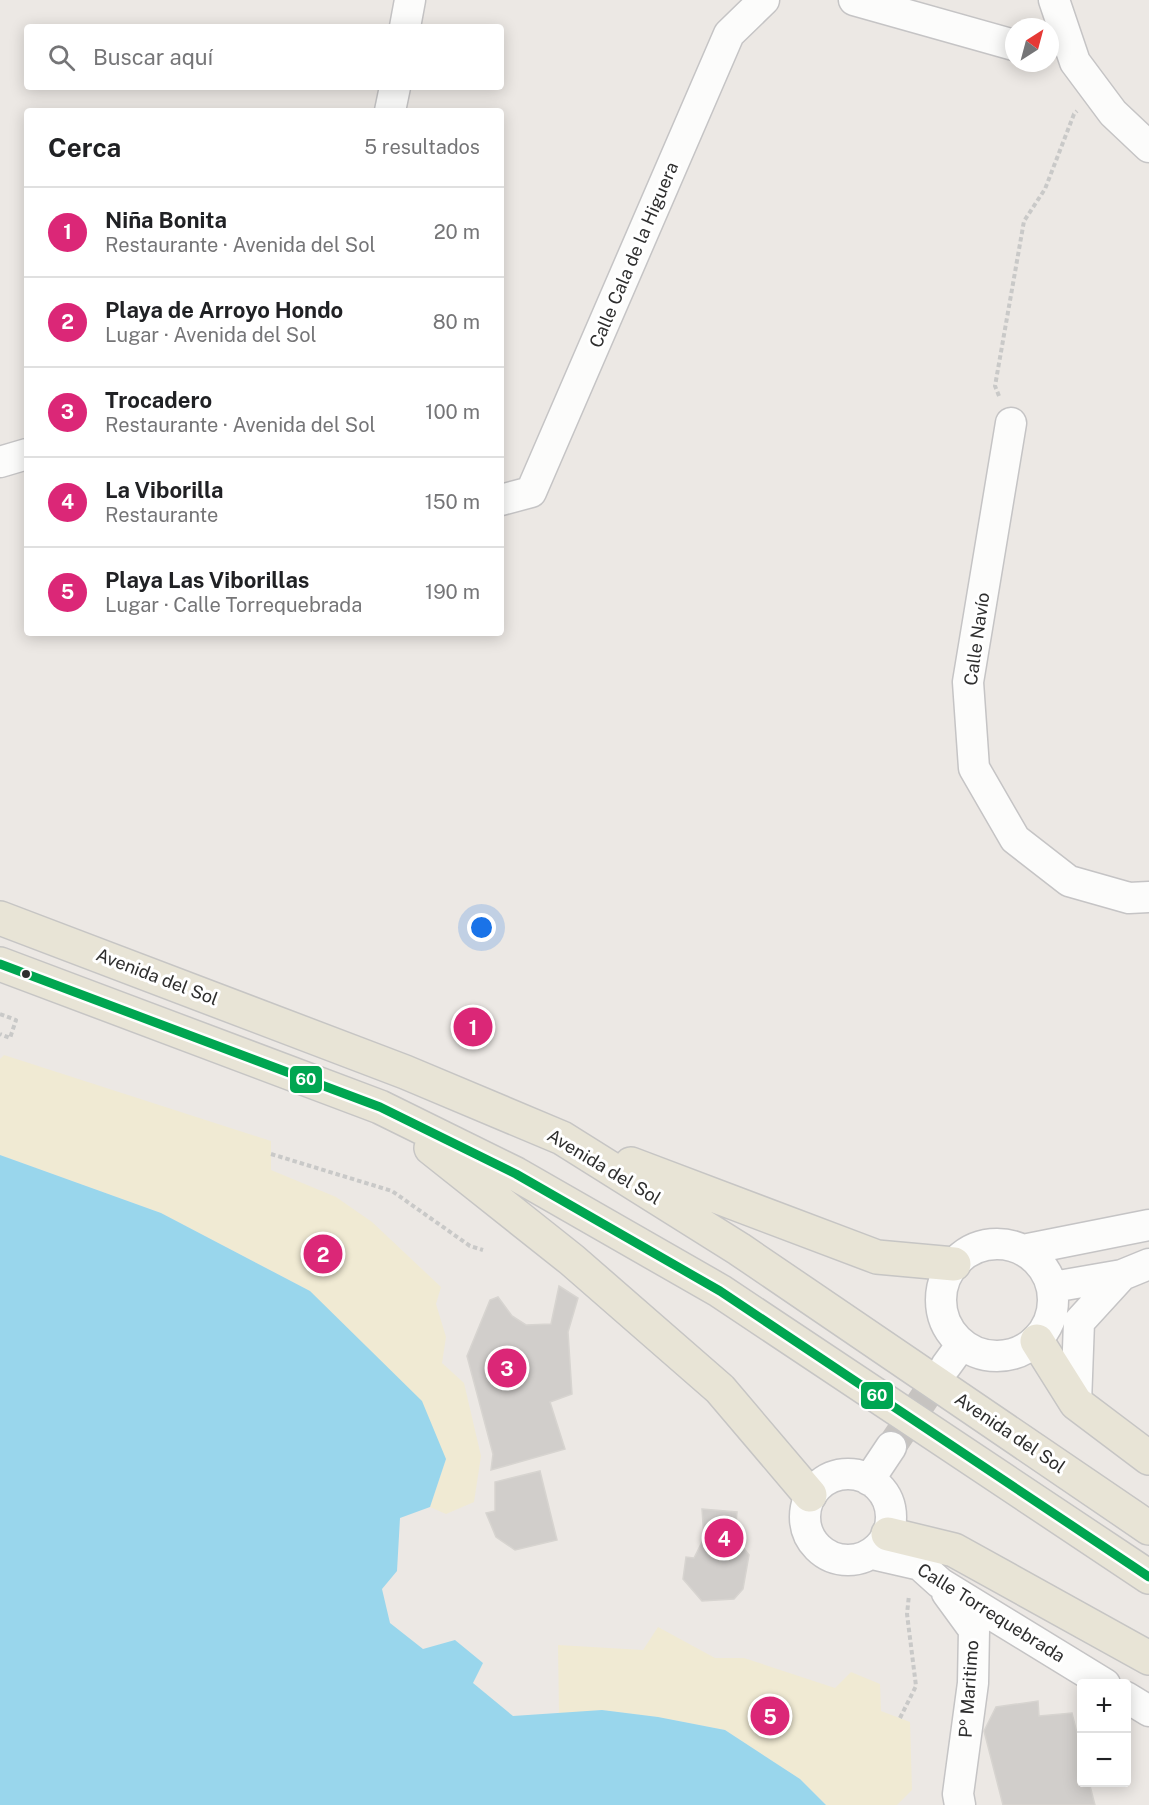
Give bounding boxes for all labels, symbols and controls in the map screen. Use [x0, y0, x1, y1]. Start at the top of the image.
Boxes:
north arrow [1005, 18, 1059, 72]
search box [24, 24, 504, 90]
icon: search [45, 41, 78, 74]
text: Buscar aquí [93, 44, 213, 70]
text: Cerca [48, 132, 121, 163]
text: 5 resultados [364, 135, 480, 159]
street label: Calle Cala de la Higuera [585, 159, 682, 351]
text: Niña Bonita [105, 207, 227, 233]
text: 1 [63, 220, 72, 244]
text: 20 m [434, 220, 480, 244]
text: Restaurante · Avenida del Sol [105, 233, 376, 257]
text: Playa de Arroyo Hondo [105, 297, 343, 323]
text: 2 [61, 310, 74, 334]
text: 80 m [433, 310, 480, 334]
text: Lugar · Avenida del Sol [105, 323, 317, 347]
text: Trocadero [105, 387, 212, 413]
text: 3 [61, 400, 74, 424]
text: 100 m [425, 400, 480, 424]
text: Restaurante · Avenida del Sol [105, 413, 376, 437]
text: La Viborilla [105, 477, 224, 503]
text: 4 [61, 490, 74, 514]
text: 150 m [425, 490, 480, 514]
text: Restaurante [105, 503, 218, 527]
text: Playa Las Viborillas [105, 567, 309, 593]
text: 5 [61, 580, 74, 604]
text: 190 m [425, 580, 480, 604]
street label: Calle Navío [960, 591, 993, 687]
text: Lugar · Calle Torrequebrada [105, 593, 362, 617]
your location [467, 913, 496, 942]
street label: Avenida del Sol [93, 944, 221, 1009]
unlabelled marker [20, 968, 32, 980]
pin: 1 [454, 1004, 492, 1050]
line badge: 60 [289, 1065, 323, 1094]
text: 60 [296, 1070, 316, 1089]
street label: Avenida del Sol [544, 1124, 665, 1209]
pin: 2 [304, 1232, 342, 1276]
pin: 3 [488, 1346, 526, 1390]
line badge: 60 [860, 1381, 894, 1410]
text: 60 [867, 1386, 887, 1405]
street label: Avenida del Sol [951, 1388, 1070, 1477]
pin: 4 [704, 1516, 744, 1560]
street label: Calle Torrequebrada [914, 1559, 1069, 1667]
street label: Pº Maritimo [955, 1639, 982, 1738]
map controls [1077, 1679, 1131, 1787]
button: + [1077, 1679, 1131, 1733]
pin: 5 [750, 1694, 790, 1738]
button: − [1077, 1733, 1131, 1787]

